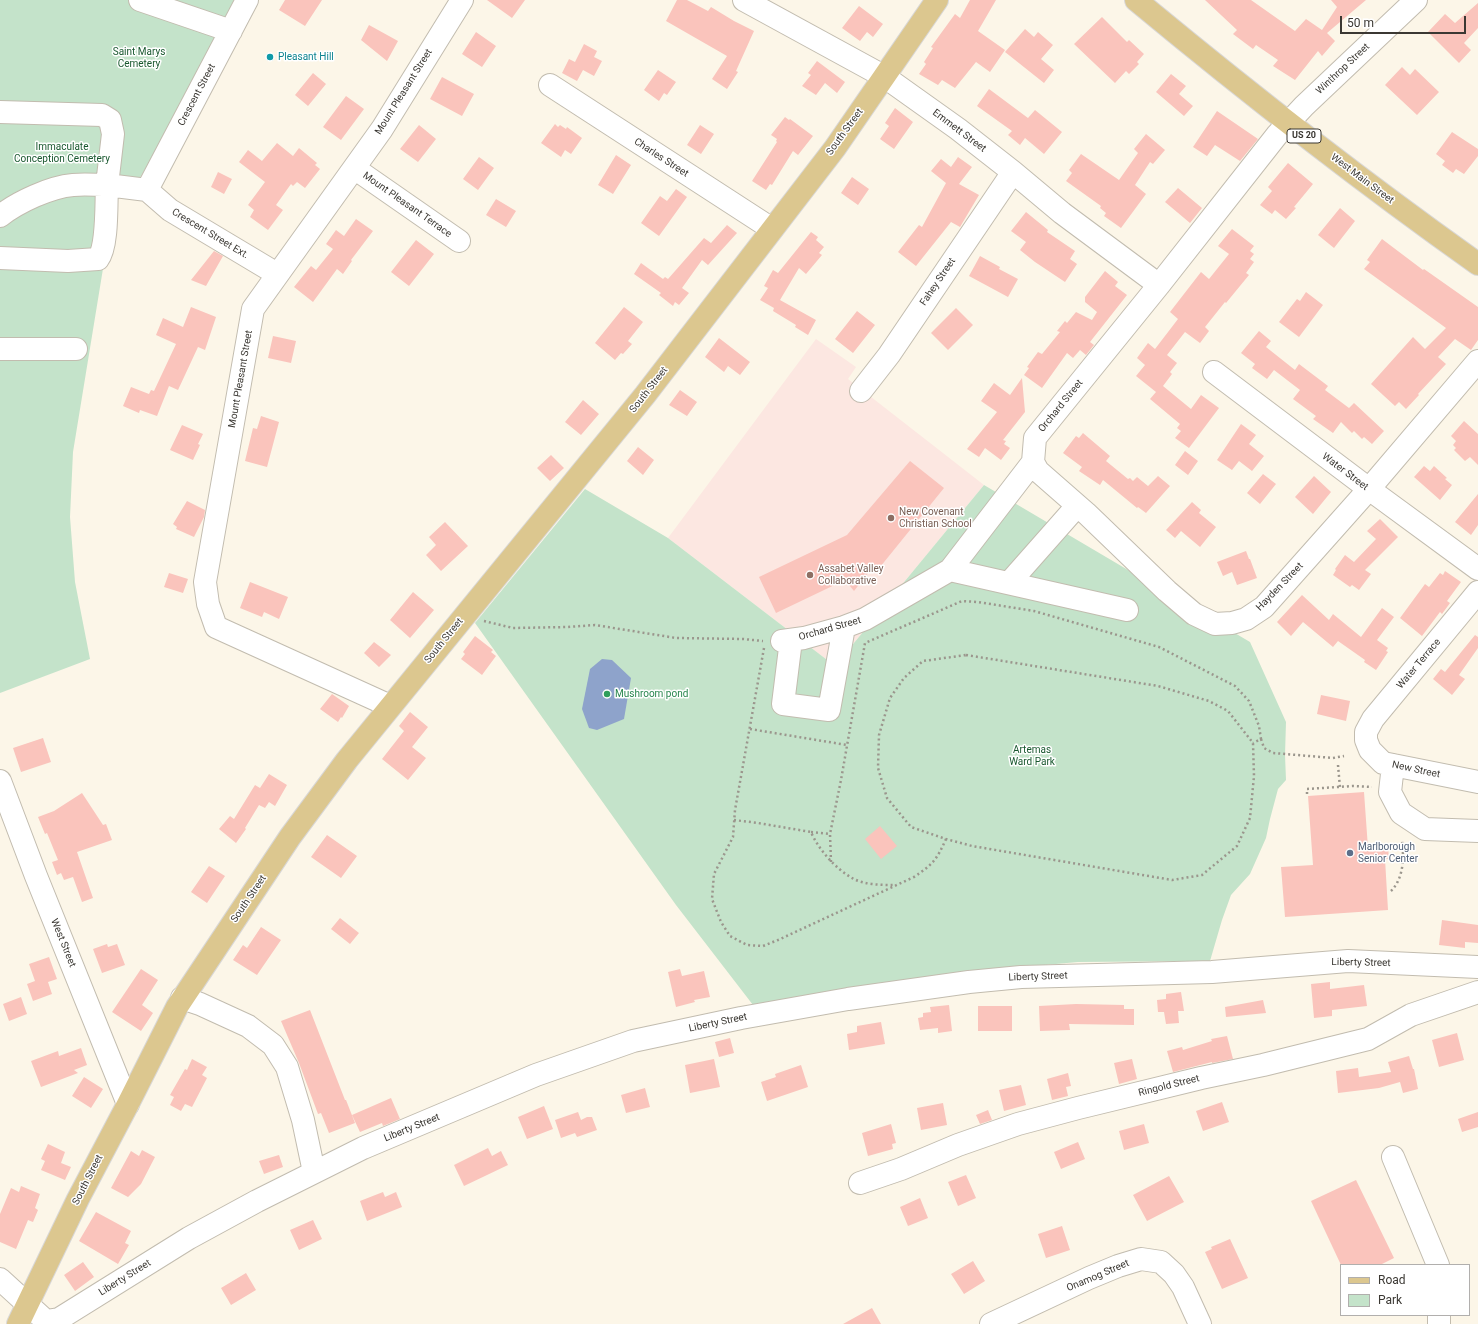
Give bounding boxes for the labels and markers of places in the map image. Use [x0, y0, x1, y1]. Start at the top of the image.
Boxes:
place label: Pleasant Hill [278, 51, 334, 63]
marker: Pleasant Hill [265, 52, 275, 62]
place label: New Covenant Christian School [899, 506, 972, 530]
marker: New Covenant Christian School [886, 513, 896, 523]
place label: Assabet Valley Collaborative [818, 563, 883, 586]
marker: Assabet Valley Collaborative [805, 570, 815, 580]
place label: Mushroom pond [615, 688, 688, 700]
marker: Mushroom pond [602, 689, 612, 699]
place label: Marlborough Senior Center [1358, 841, 1418, 864]
marker: Marlborough Senior Center [1345, 848, 1355, 858]

